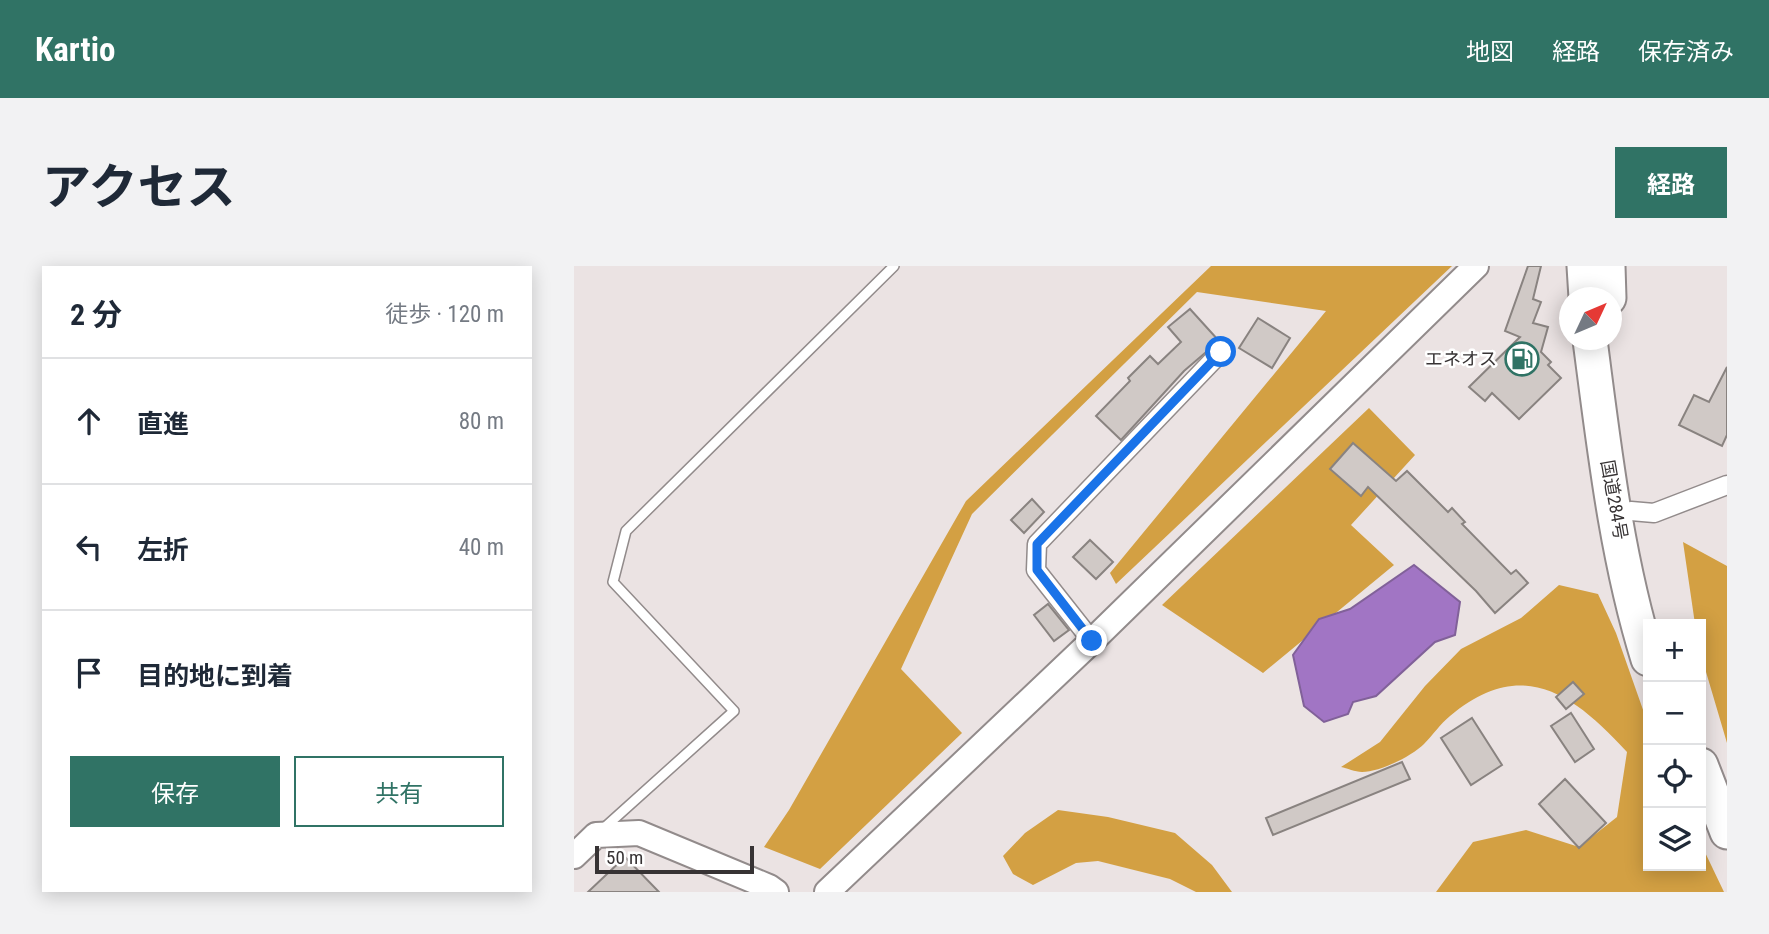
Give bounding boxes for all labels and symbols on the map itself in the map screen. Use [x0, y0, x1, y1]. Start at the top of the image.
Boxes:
north arrow [1559, 287, 1622, 350]
route start [1205, 336, 1236, 367]
fuel station icon: エネオス [1503, 340, 1541, 378]
place label: エネオス [1425, 348, 1497, 369]
street label: 国道284号 [1597, 458, 1632, 541]
route end [1076, 625, 1107, 656]
scale bar [595, 843, 754, 875]

